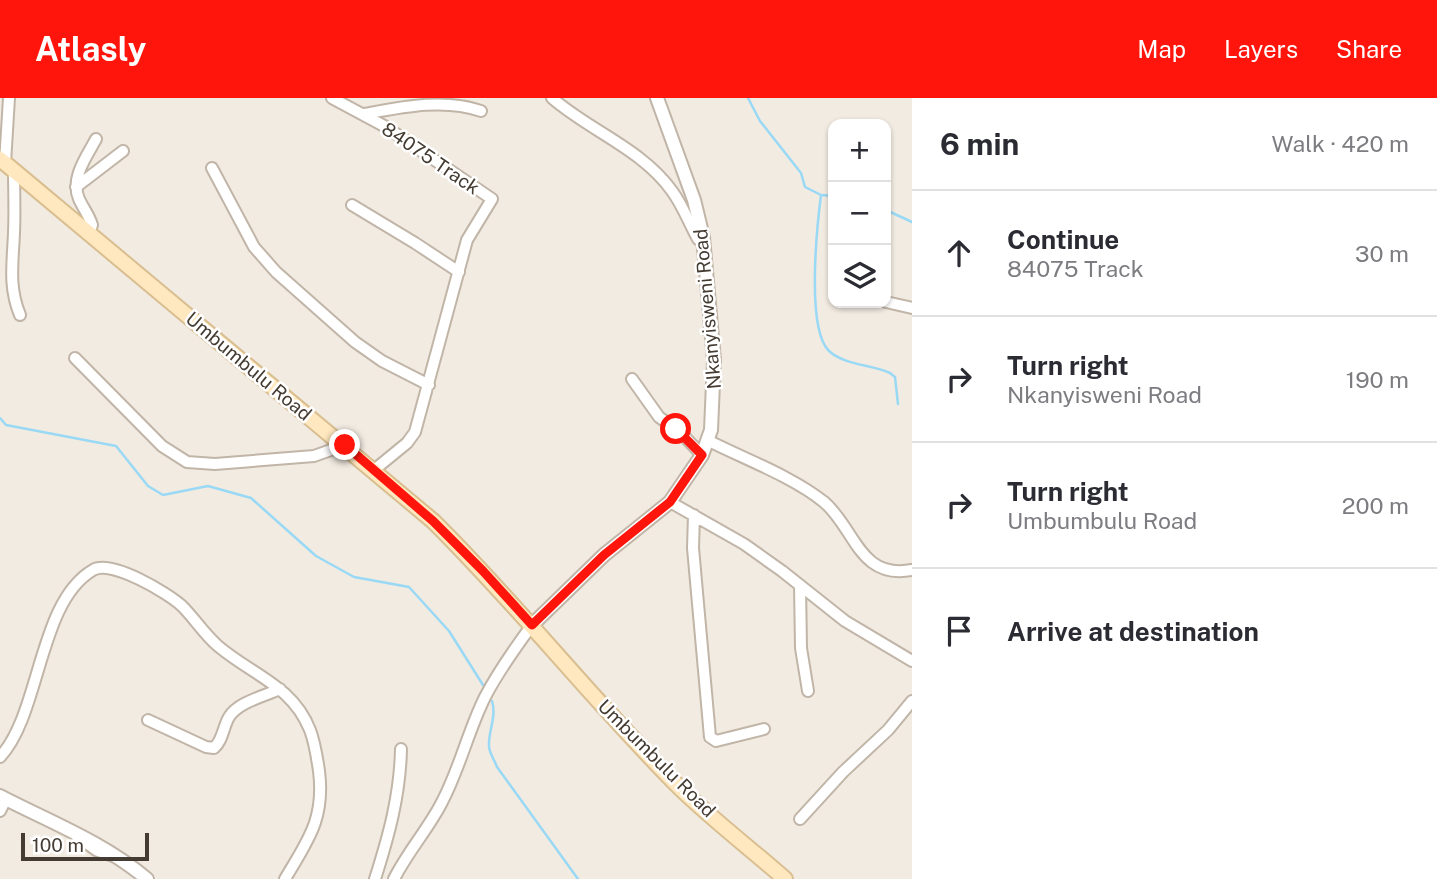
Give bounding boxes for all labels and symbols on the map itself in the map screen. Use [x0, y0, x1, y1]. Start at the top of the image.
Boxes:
street label: 84075 Track [378, 117, 484, 199]
street label: Nkanyisweni Road [689, 228, 725, 390]
street label: Umbumbulu Road [182, 307, 316, 425]
route start [660, 413, 691, 444]
route end [329, 429, 360, 460]
street label: Umbumbulu Road [594, 695, 720, 821]
scale bar [21, 830, 149, 862]

